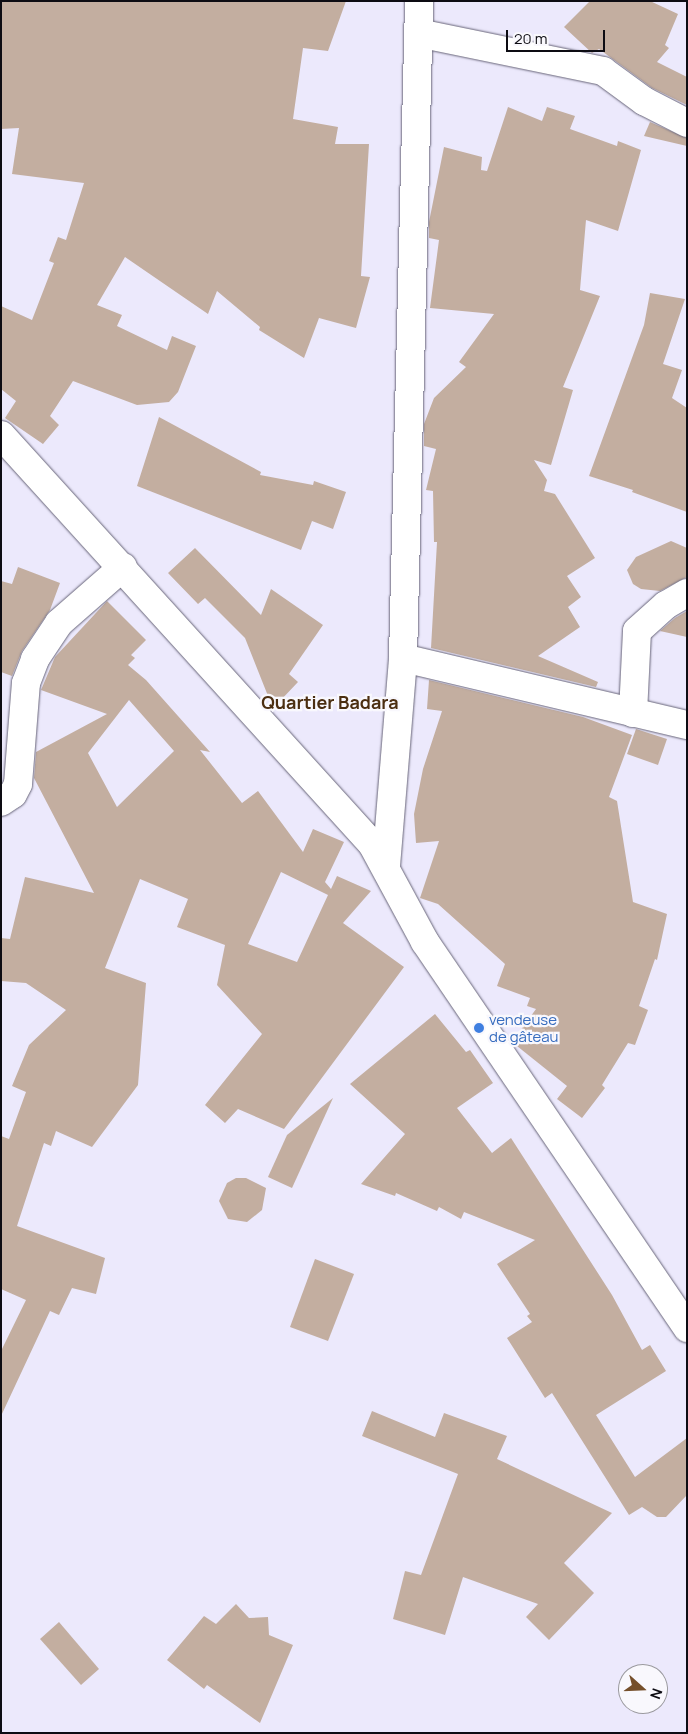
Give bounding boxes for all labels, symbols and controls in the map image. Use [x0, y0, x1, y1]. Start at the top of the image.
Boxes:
scale bar [508, 20, 607, 52]
text: 20 m [514, 28, 547, 49]
district label: Quartier Badara [261, 691, 399, 713]
place label: vendeuse de gâteau [489, 1010, 558, 1045]
marker: vendeuse de gâteau [473, 1022, 485, 1034]
north arrow [618, 1664, 668, 1714]
text: N [646, 1686, 667, 1702]

